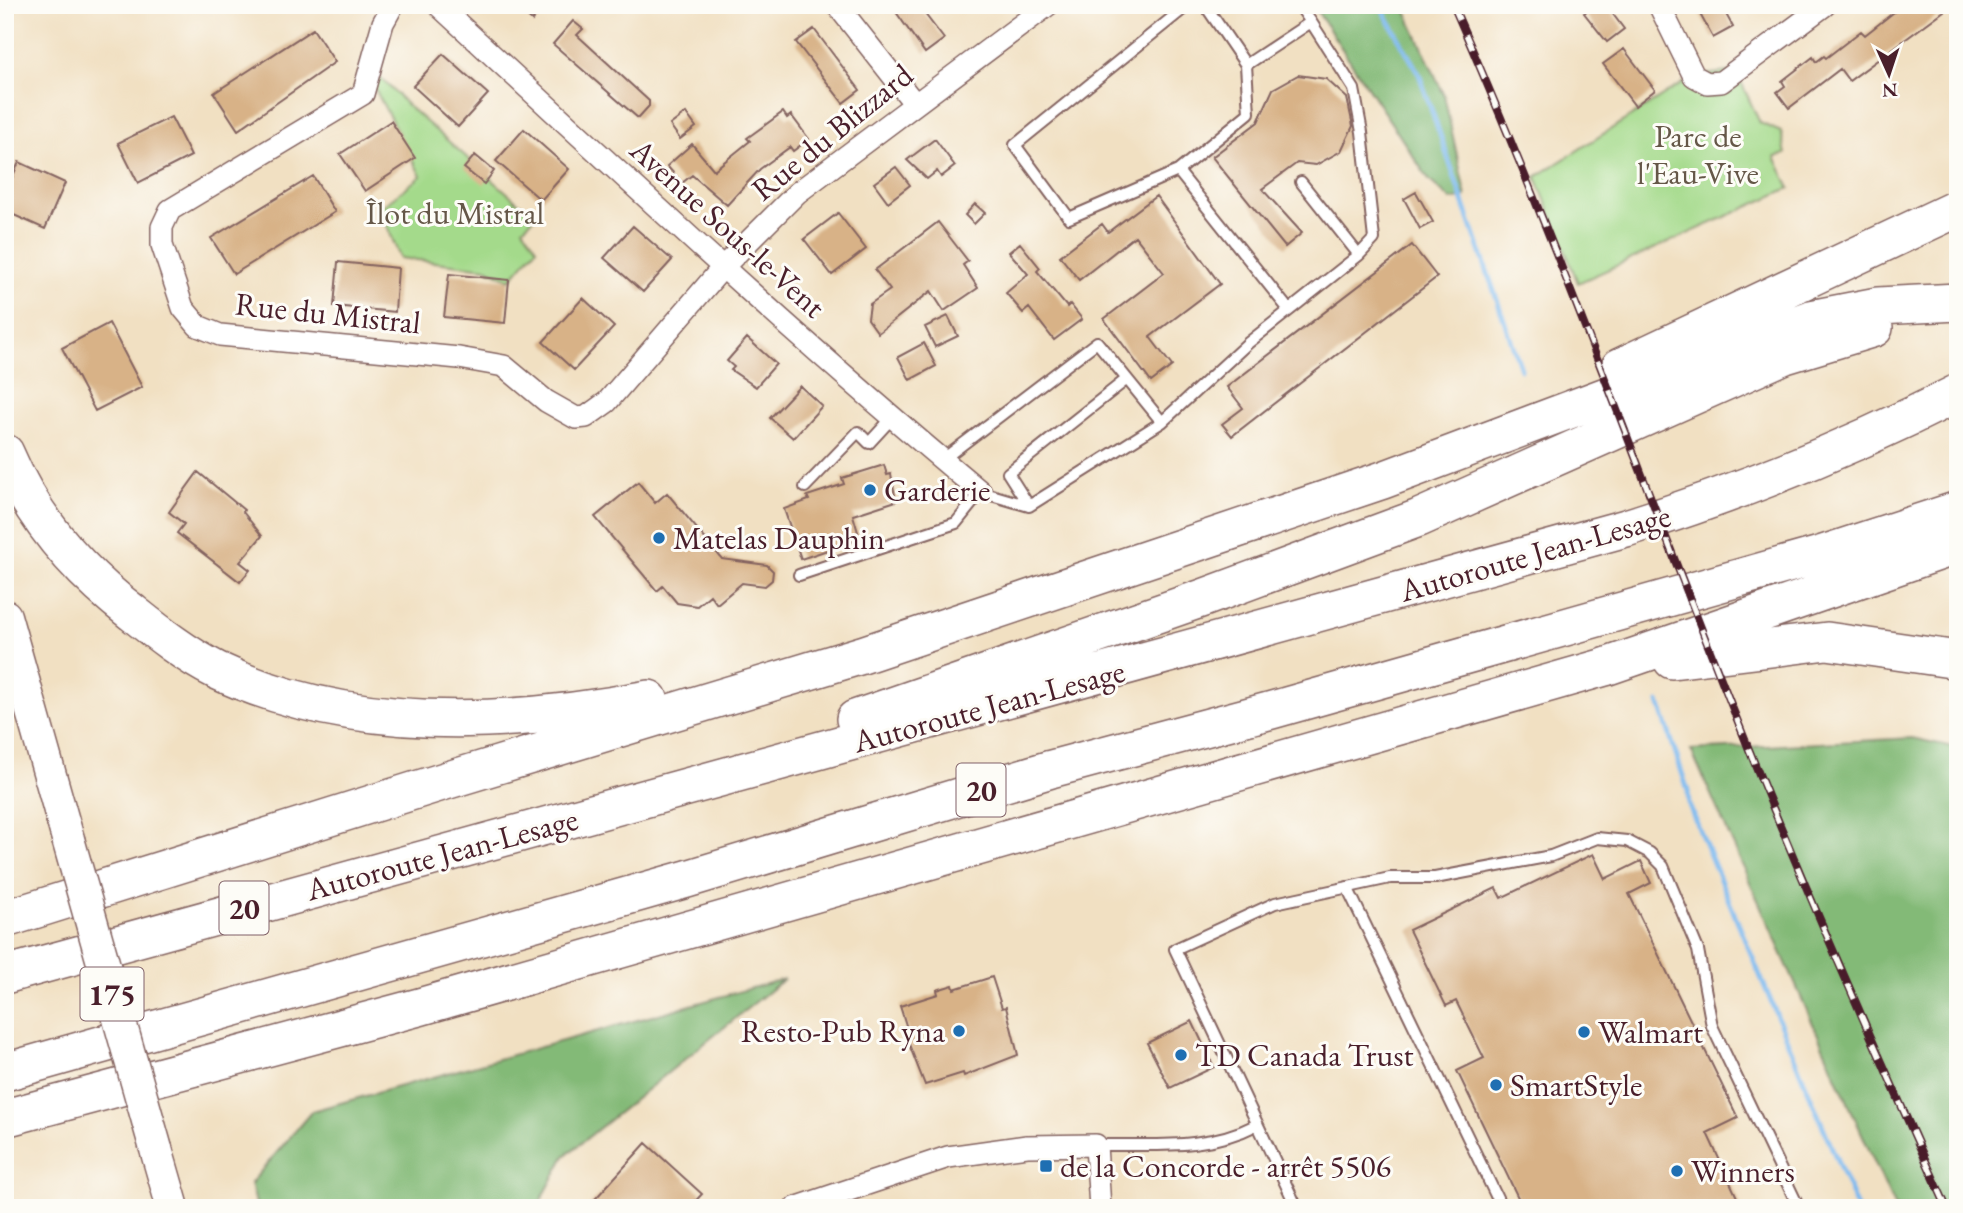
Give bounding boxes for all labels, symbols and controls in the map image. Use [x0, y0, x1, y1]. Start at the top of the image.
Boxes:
north arrow [1854, 38, 1924, 108]
street label: Rue du Blizzard [743, 53, 922, 210]
text: N [1881, 78, 1898, 103]
park label: Parc de l'Eau-Vive [1637, 115, 1759, 194]
street label: Avenue Sous-le-Vent [621, 128, 835, 327]
park label: Îlot du Mistral [366, 192, 545, 234]
street label: Rue du Mistral [233, 282, 423, 344]
place label: Garderie [884, 469, 990, 511]
marker: Garderie [862, 482, 878, 498]
street label: Autoroute Jean-Lesage [1394, 494, 1675, 612]
place label: Matelas Dauphin [673, 517, 885, 559]
marker: Matelas Dauphin [651, 530, 667, 546]
street label: Autoroute Jean-Lesage [848, 650, 1130, 763]
road number: 20 [956, 764, 1006, 817]
street label: Autoroute Jean-Lesage [301, 798, 583, 911]
road number: 20 [219, 882, 268, 934]
road number: 175 [80, 968, 144, 1020]
place label: Resto-Pub Ryna [741, 1010, 945, 1052]
place label: Walmart [1598, 1011, 1703, 1053]
marker: Resto-Pub Ryna [951, 1023, 967, 1039]
marker: Walmart [1576, 1024, 1592, 1040]
place label: TD Canada Trust [1195, 1034, 1414, 1076]
marker: TD Canada Trust [1173, 1047, 1189, 1063]
place label: SmartStyle [1510, 1064, 1642, 1106]
marker: SmartStyle [1488, 1077, 1504, 1093]
place label: de la Concorde - arrêt 5506 [1060, 1145, 1391, 1187]
place label: Winners [1691, 1150, 1795, 1192]
marker: de la Concorde - arrêt 5506 [1038, 1158, 1054, 1174]
marker: Winners [1669, 1163, 1685, 1179]

